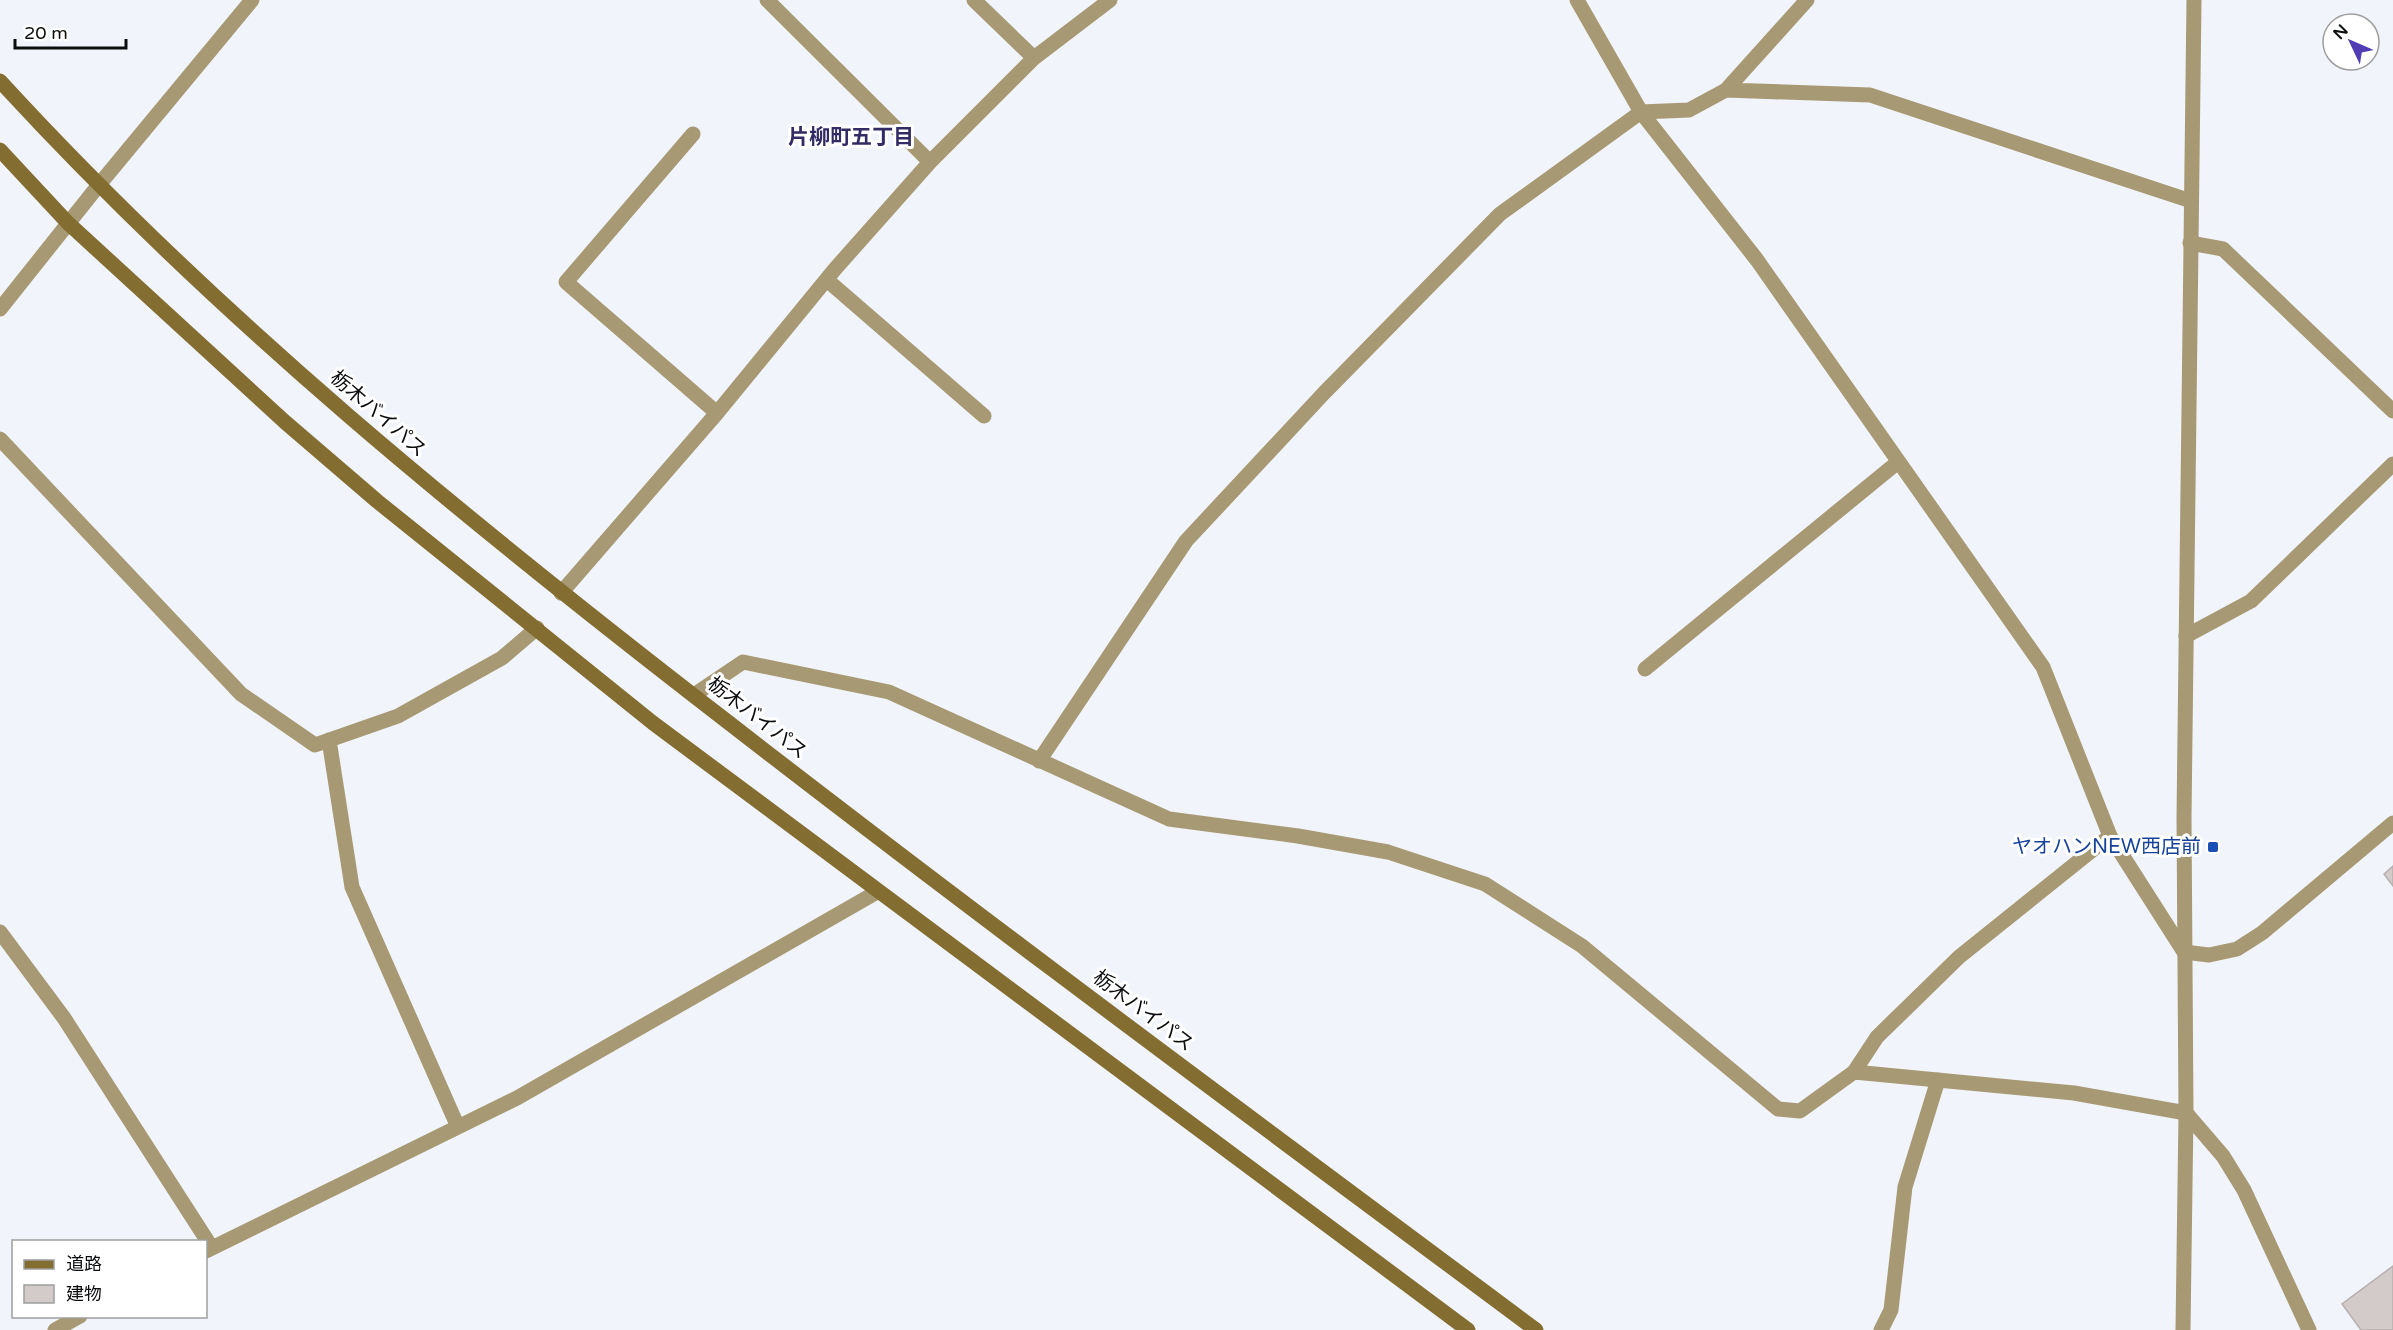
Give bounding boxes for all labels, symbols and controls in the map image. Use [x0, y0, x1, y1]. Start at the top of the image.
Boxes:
scale bar [15, 12, 126, 50]
north arrow [2321, 12, 2381, 72]
text: N [2329, 21, 2353, 44]
text: 20 m [24, 22, 68, 44]
district label: 片柳町五丁目 [788, 125, 914, 150]
street label: 栃木バイパス [325, 366, 431, 462]
street label: 栃木バイパス [702, 672, 812, 764]
place label: ヤオハンNEW西店前 [2012, 835, 2201, 859]
marker: ヤオハンNEW西店前 [2206, 840, 2220, 854]
street label: 栃木バイパス [1088, 965, 1198, 1057]
legend [12, 1240, 207, 1318]
text: 道路 [66, 1253, 102, 1275]
text: 建物 [66, 1283, 102, 1305]

